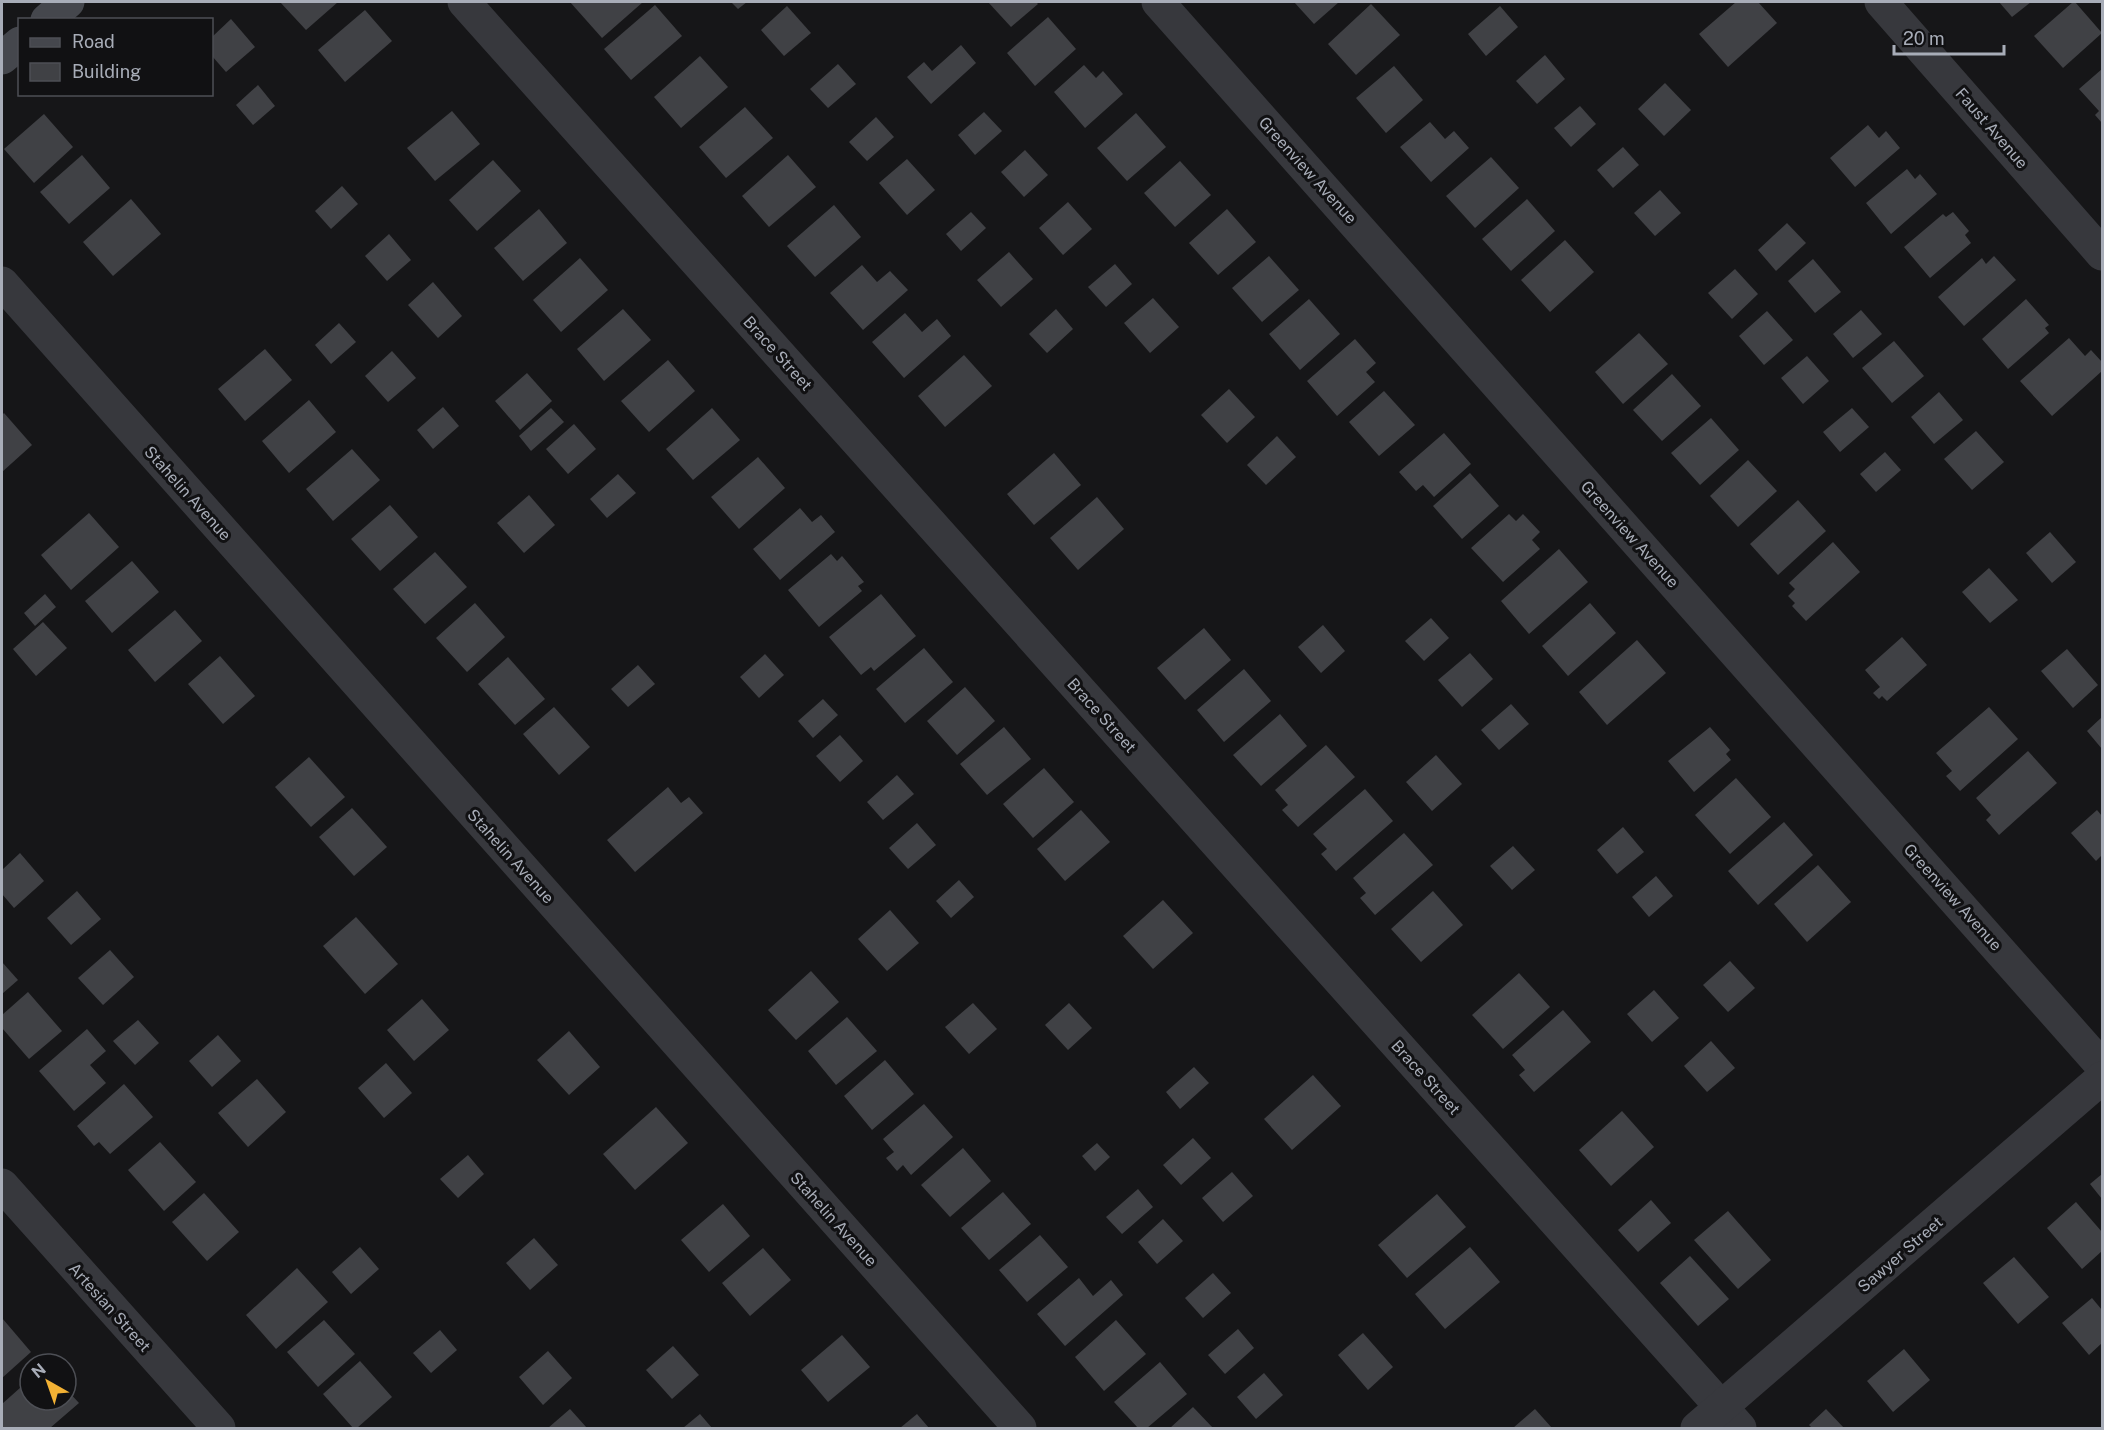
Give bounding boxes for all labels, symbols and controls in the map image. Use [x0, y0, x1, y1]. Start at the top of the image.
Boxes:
legend [18, 18, 213, 96]
scale bar [1894, 18, 2004, 56]
text: 20 m [1903, 28, 1945, 49]
text: Road [72, 31, 115, 52]
text: Building [72, 61, 141, 82]
street label: Faust Avenue [1951, 84, 2032, 172]
street label: Greenview Avenue [1255, 113, 1361, 228]
street label: Brace Street [739, 312, 816, 395]
street label: Stahelin Avenue [140, 442, 235, 545]
street label: Greenview Avenue [1577, 477, 1683, 592]
street label: Brace Street [1063, 674, 1140, 757]
street label: Stahelin Avenue [463, 805, 558, 908]
street label: Greenview Avenue [1900, 840, 2006, 955]
street label: Brace Street [1387, 1036, 1464, 1119]
street label: Stahelin Avenue [786, 1168, 881, 1271]
street label: Sawyer Street [1854, 1212, 1947, 1296]
street label: Artesian Street [65, 1259, 155, 1356]
north arrow [18, 1352, 78, 1412]
text: N [28, 1360, 50, 1382]

